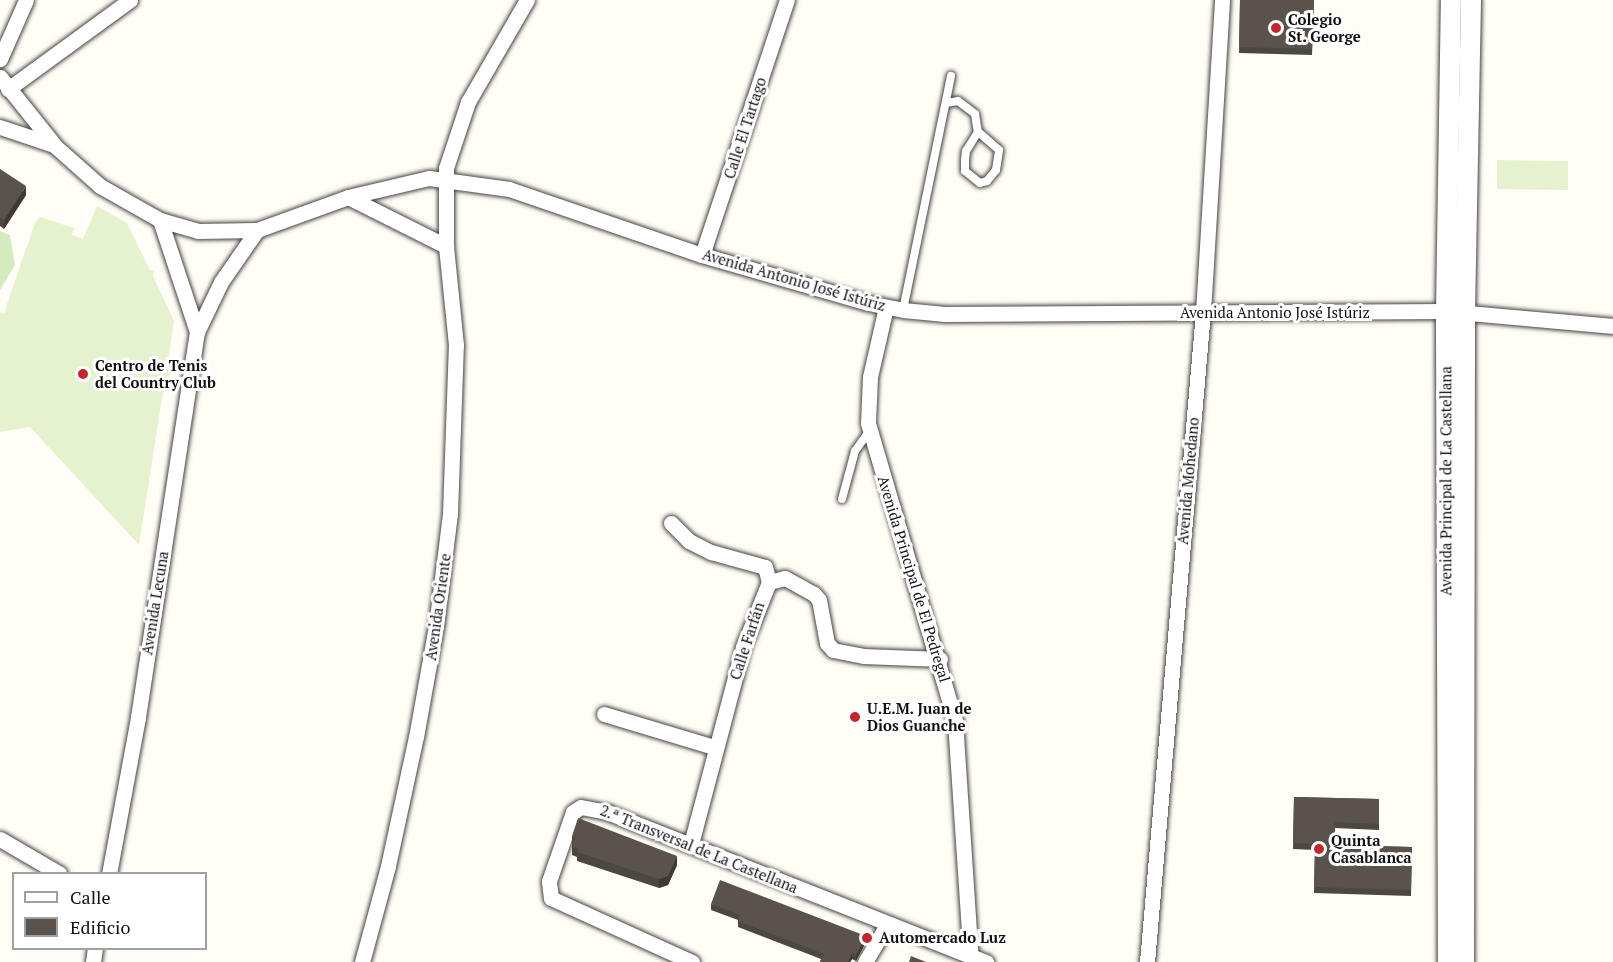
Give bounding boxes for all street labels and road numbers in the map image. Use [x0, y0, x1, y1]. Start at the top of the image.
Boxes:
street label: Calle El Tartago [720, 75, 770, 181]
street label: Avenida Antonio José Istúriz [700, 245, 888, 315]
street label: Avenida Antonio José Istúriz [1180, 304, 1370, 322]
street label: Avenida Principal de La Castellana [1437, 366, 1455, 596]
street label: Avenida Mohedano [1173, 417, 1203, 545]
street label: Avenida Principal de El Pedregal [874, 474, 954, 684]
street label: Avenida Lecuna [138, 550, 172, 656]
street label: Avenida Oriente [422, 552, 454, 662]
street label: Calle Farfán [726, 600, 768, 682]
street label: 2.ª Transversal de La Castellana [598, 801, 800, 897]

